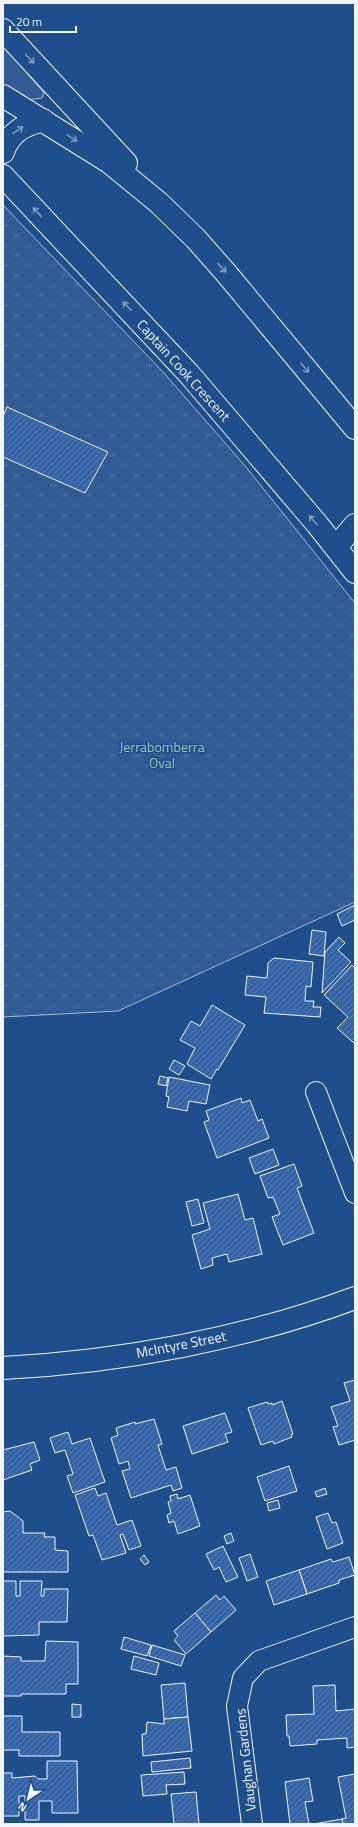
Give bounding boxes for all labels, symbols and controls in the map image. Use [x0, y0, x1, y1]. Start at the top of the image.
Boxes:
scale bar [10, 8, 76, 34]
text: 20 m [16, 12, 42, 31]
one-way arrow [25, 54, 35, 64]
one-way arrow [13, 126, 24, 134]
one-way arrow [66, 134, 77, 142]
one-way arrow [32, 207, 42, 217]
one-way arrow [217, 263, 226, 273]
one-way arrow [122, 301, 131, 311]
street label: Captain Cook Crescent [132, 314, 236, 426]
one-way arrow [301, 363, 310, 373]
one-way arrow [309, 514, 318, 525]
park label: Jerrabomberra Oval [119, 736, 205, 773]
street label: McIntyre Street [134, 1325, 228, 1363]
street label: Vaughan Gardens [229, 1708, 261, 1812]
north arrow [8, 1779, 48, 1819]
text: N [15, 1798, 30, 1816]

